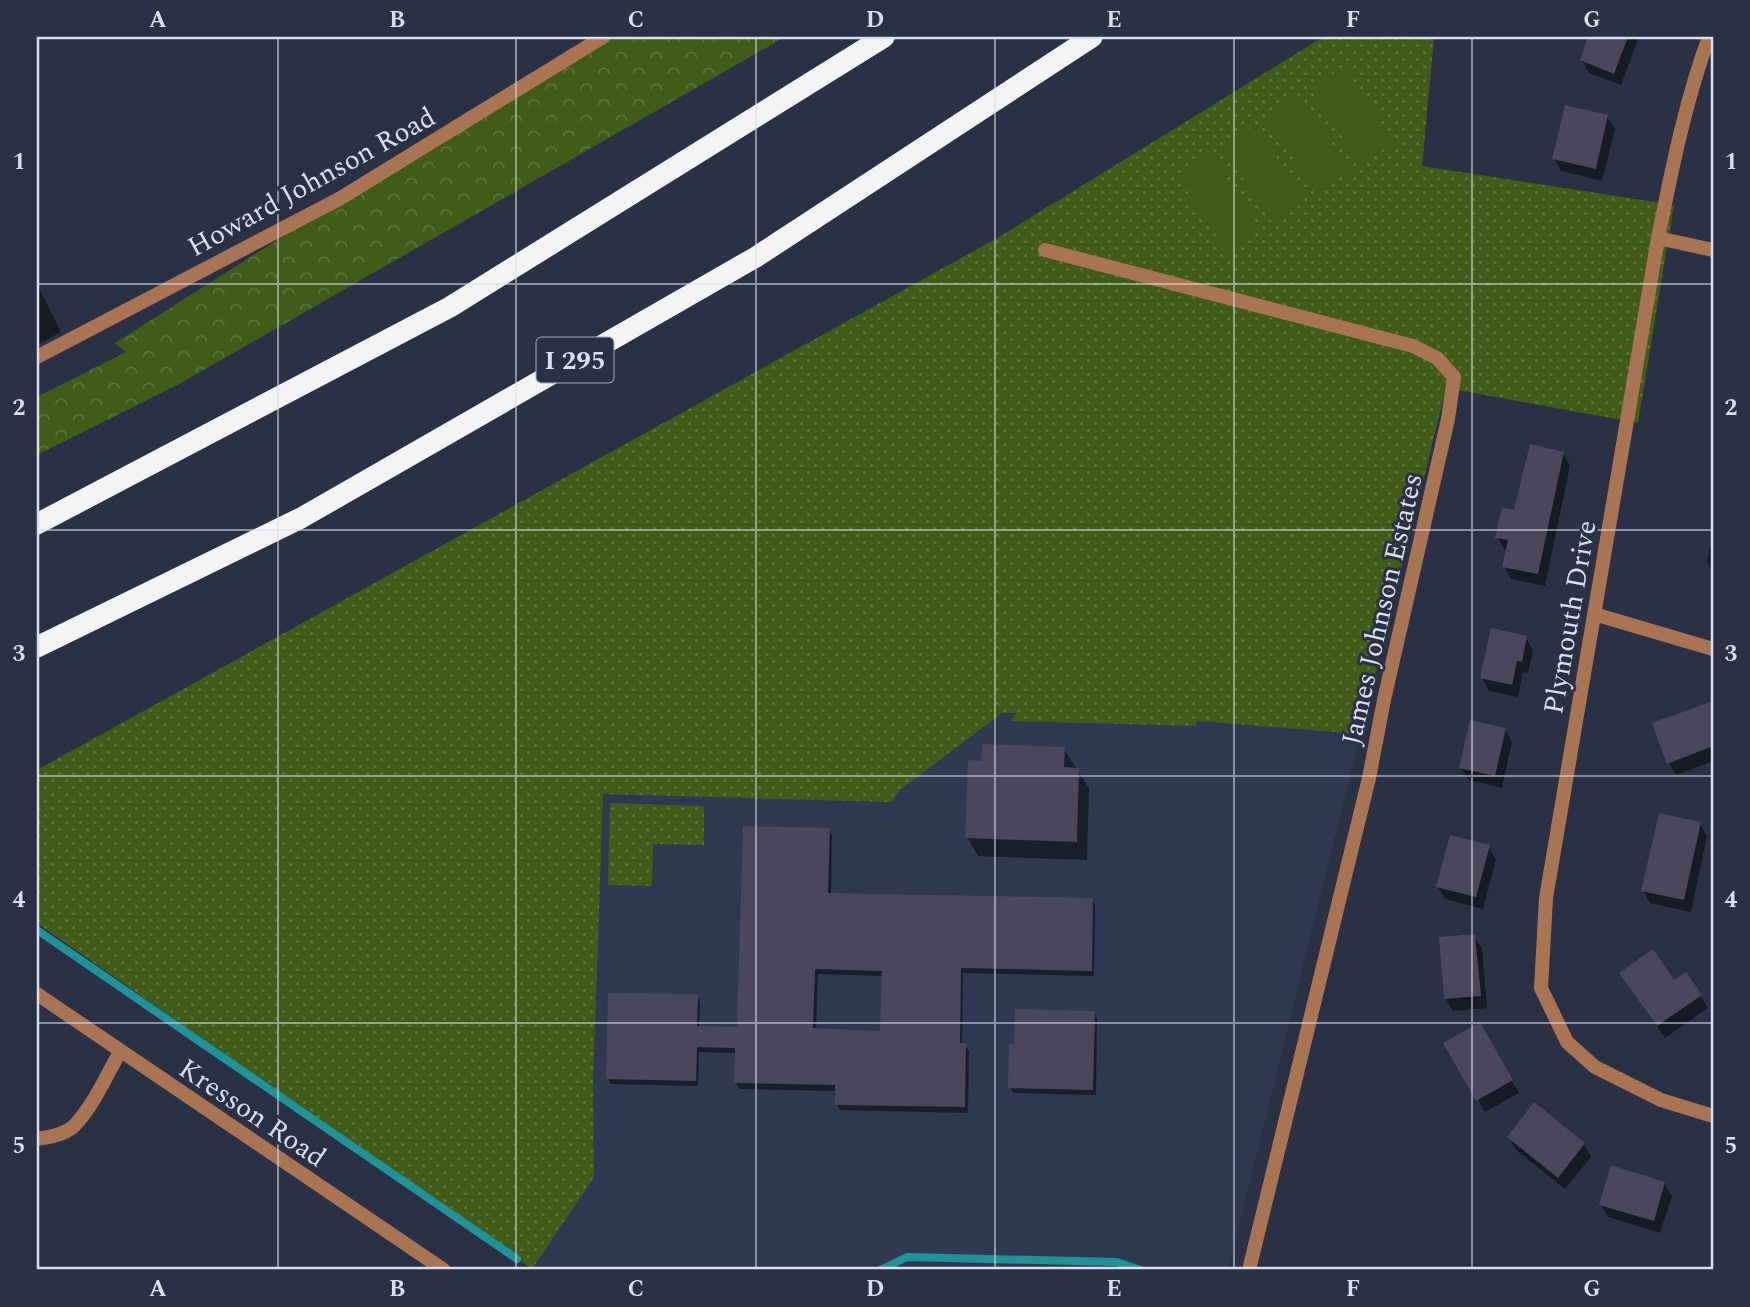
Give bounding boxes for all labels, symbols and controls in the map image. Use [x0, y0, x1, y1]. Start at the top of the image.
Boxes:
text: A [149, 3, 167, 38]
text: B [389, 3, 405, 38]
text: C [628, 3, 644, 38]
text: D [866, 3, 884, 38]
text: E [1106, 3, 1122, 38]
text: F [1346, 3, 1360, 38]
text: G [1583, 3, 1601, 38]
street label: Howard Johnson Road [180, 96, 444, 269]
text: 1 [13, 145, 25, 180]
text: 1 [1725, 145, 1737, 180]
road number: I 295 [536, 338, 614, 382]
text: 2 [13, 391, 26, 426]
text: 2 [1725, 391, 1738, 426]
street label: James Johnson Estates [1330, 469, 1435, 750]
street label: Plymouth Drive [1532, 517, 1609, 718]
text: 3 [13, 637, 26, 672]
text: 3 [1725, 637, 1738, 672]
text: 4 [13, 883, 26, 918]
text: 4 [1725, 883, 1738, 918]
street label: Kresson Road [170, 1048, 335, 1179]
text: 5 [13, 1129, 25, 1164]
text: 5 [1725, 1129, 1737, 1164]
text: A [149, 1272, 167, 1307]
text: B [389, 1272, 405, 1307]
text: C [628, 1272, 644, 1307]
text: D [866, 1272, 884, 1307]
text: E [1106, 1272, 1122, 1307]
text: F [1346, 1272, 1360, 1307]
text: G [1583, 1272, 1601, 1307]

